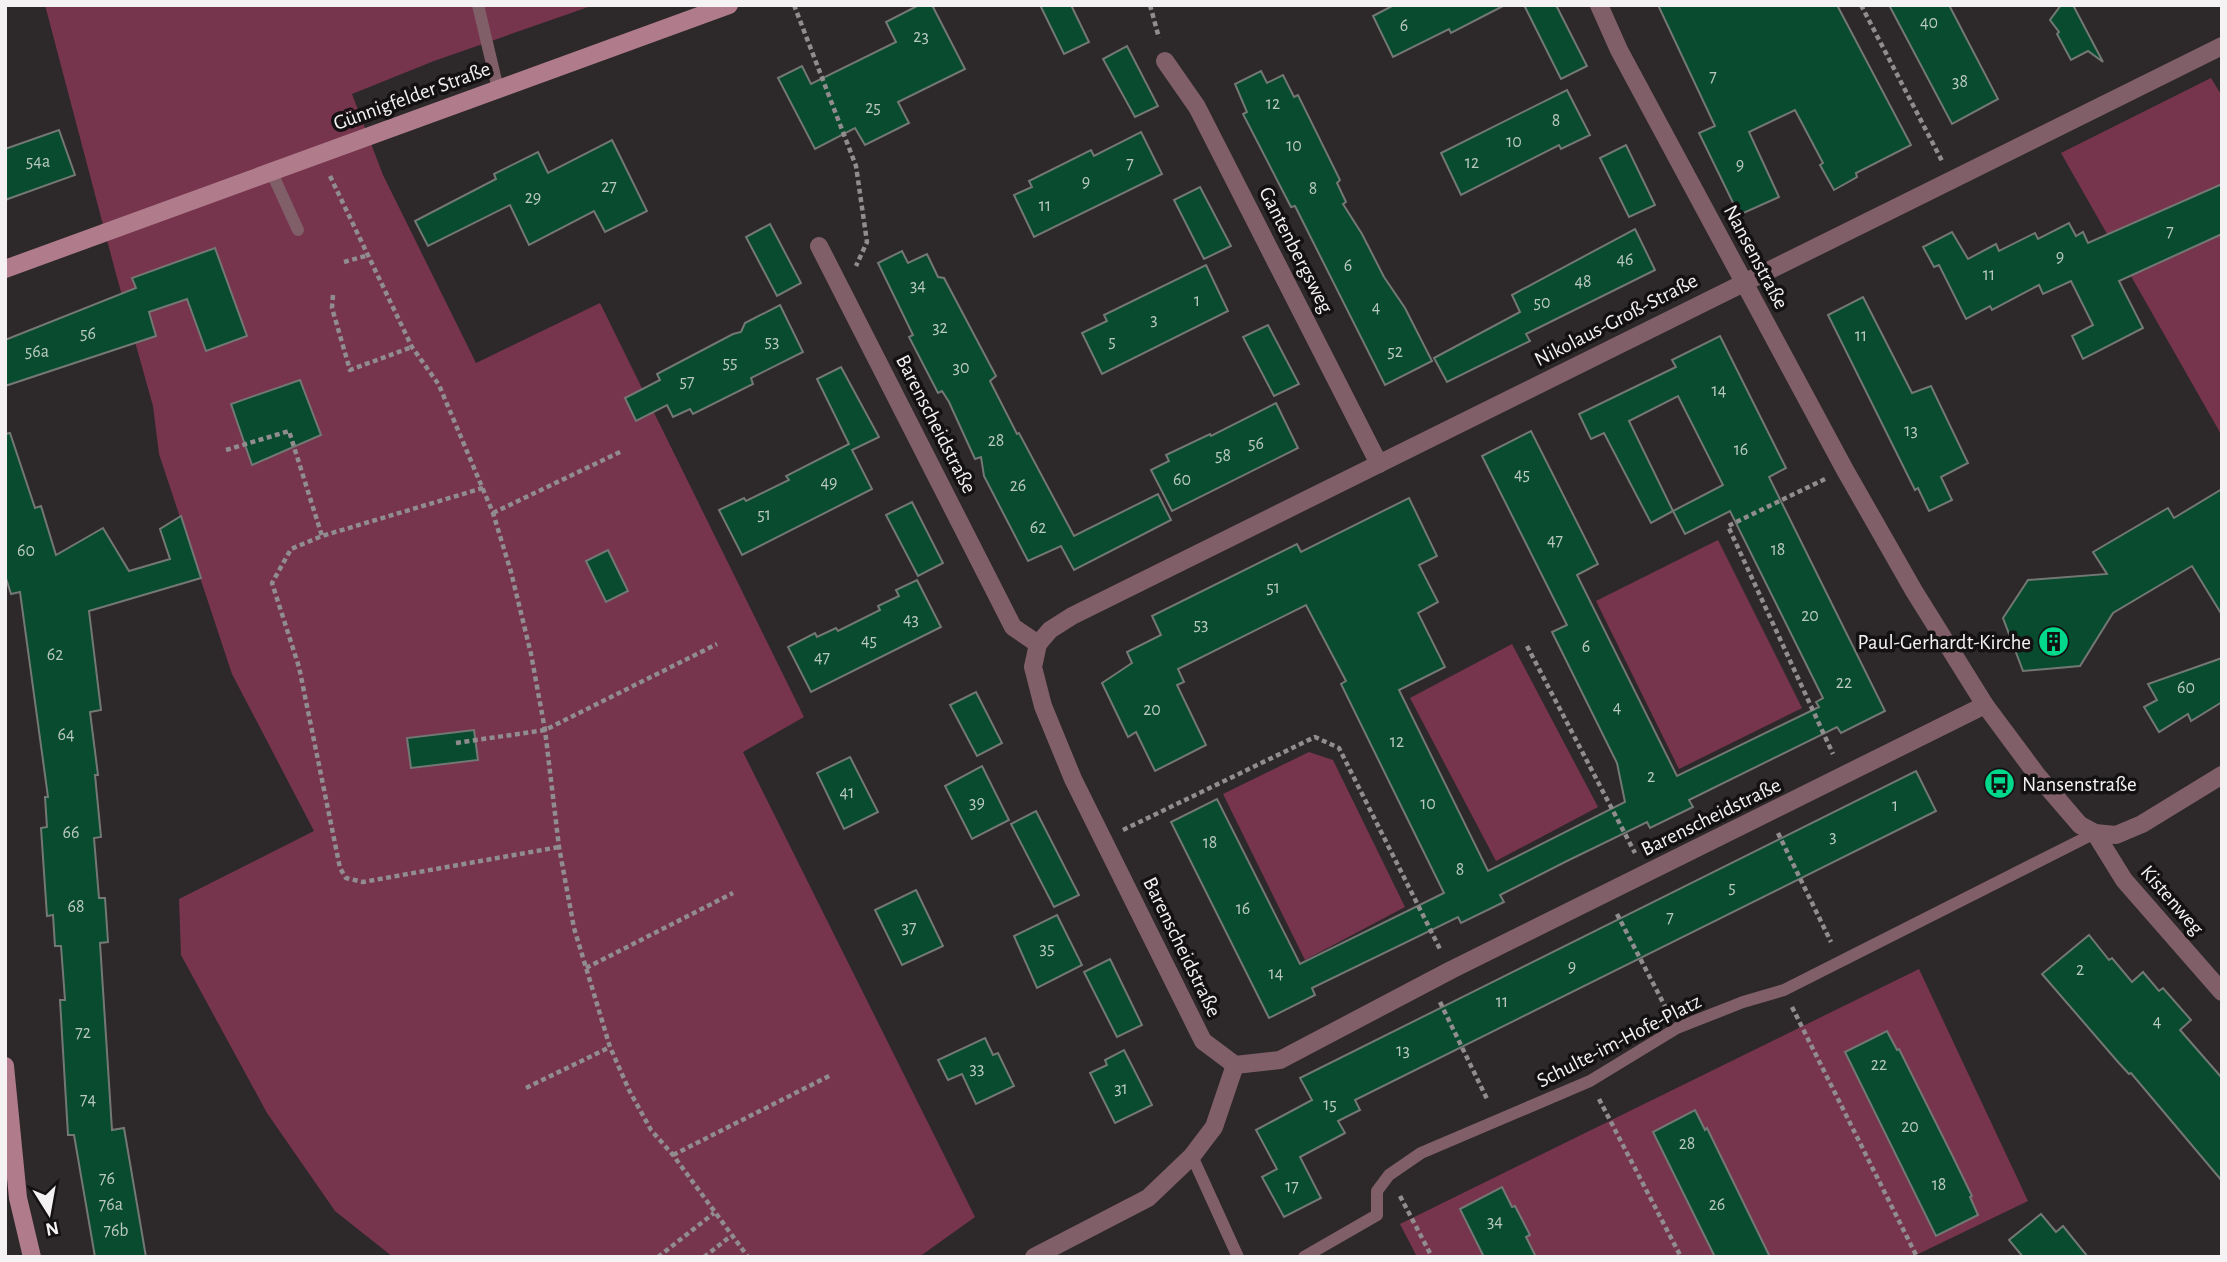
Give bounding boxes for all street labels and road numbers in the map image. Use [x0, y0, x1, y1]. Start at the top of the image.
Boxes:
street label: Günnigfelder Straße [331, 58, 493, 134]
street label: Gantenbergsweg [1255, 184, 1337, 317]
street label: Nansenstraße [1720, 201, 1792, 313]
street label: Nikolaus-Groß-Straße [1531, 270, 1701, 370]
street label: Barenscheidstraße [892, 351, 980, 497]
street label: Barenscheidstraße [1638, 774, 1784, 860]
street label: Kistenweg [2136, 861, 2208, 939]
street label: Barenscheidstraße [1139, 874, 1225, 1020]
street label: Schulte-im-Hofe-Platz [1534, 991, 1704, 1091]

